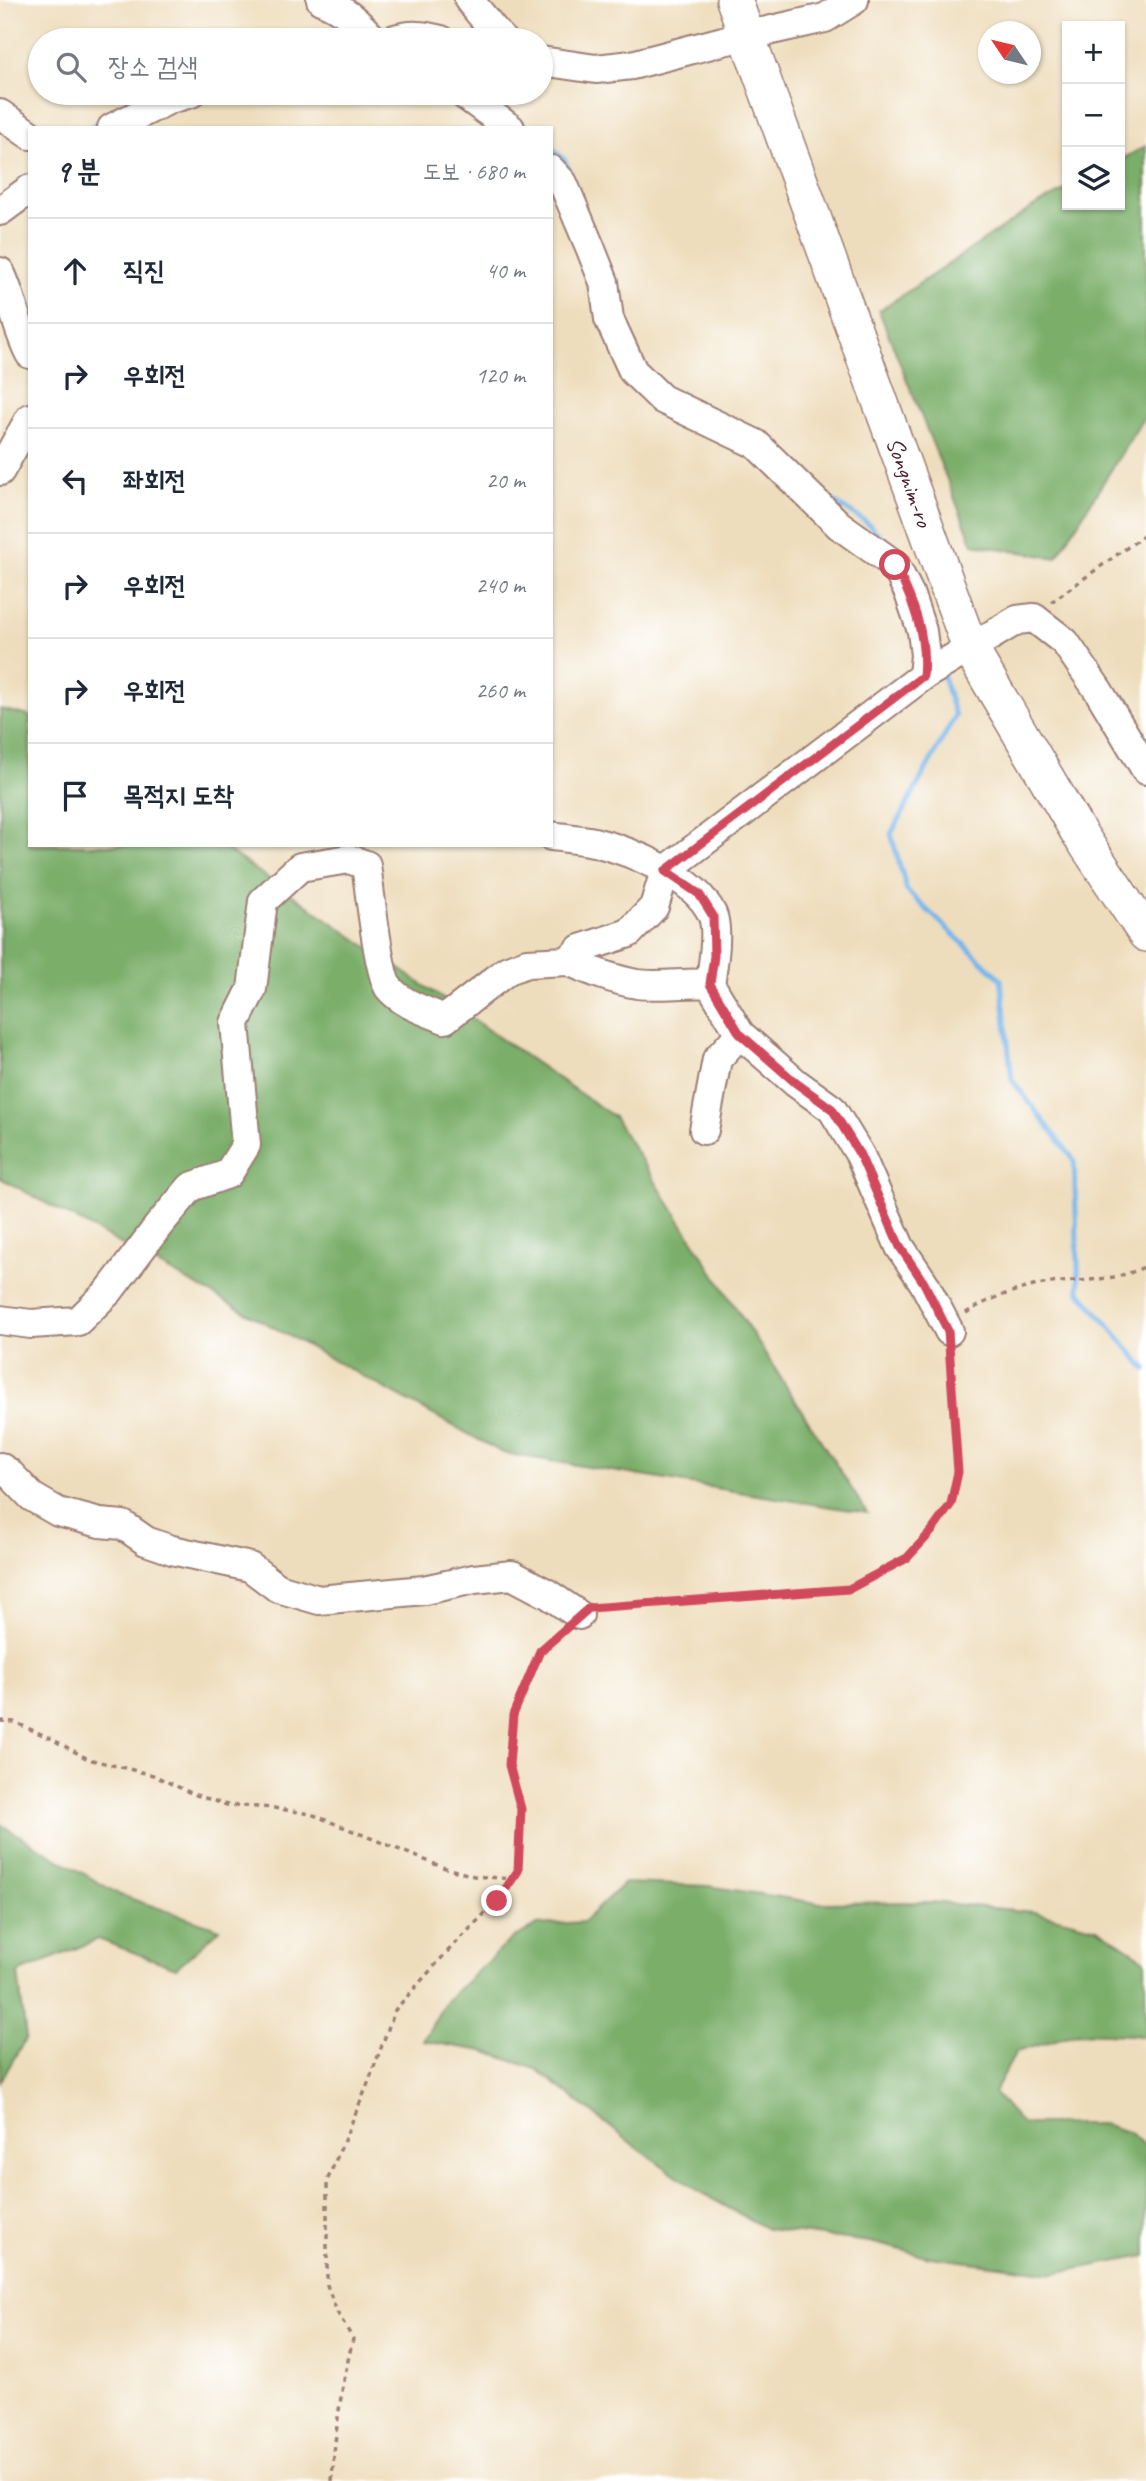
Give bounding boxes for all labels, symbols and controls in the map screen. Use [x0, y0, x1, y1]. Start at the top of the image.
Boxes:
north arrow [978, 21, 1041, 84]
map controls [1062, 21, 1125, 210]
button: + [1062, 21, 1125, 84]
search box [28, 28, 553, 105]
icon: search [52, 48, 90, 86]
text: 장소 검색 [108, 50, 198, 83]
button: − [1062, 84, 1125, 147]
button: layers [1062, 147, 1125, 210]
text: 9 분 [56, 152, 101, 190]
text: 도보 · 680 m [423, 157, 525, 186]
icon: ahead [56, 252, 94, 290]
text: 직진 [123, 254, 165, 287]
text: 40 m [486, 256, 525, 285]
icon: right [56, 357, 94, 395]
text: 우회전 [123, 359, 186, 392]
text: 120 m [476, 361, 525, 390]
street label: Songnim-ro [880, 433, 940, 532]
icon: left [56, 462, 94, 500]
text: 좌회전 [123, 464, 186, 497]
text: 20 m [486, 466, 525, 495]
route start [879, 549, 910, 580]
icon: right [56, 567, 94, 605]
text: 우회전 [123, 569, 186, 602]
text: 240 m [476, 571, 525, 600]
icon: right [56, 672, 94, 710]
text: 우회전 [123, 674, 186, 707]
text: 260 m [476, 676, 525, 705]
icon: arrive [56, 777, 94, 815]
text: 목적지 도착 [123, 779, 234, 812]
route end [481, 1885, 512, 1916]

